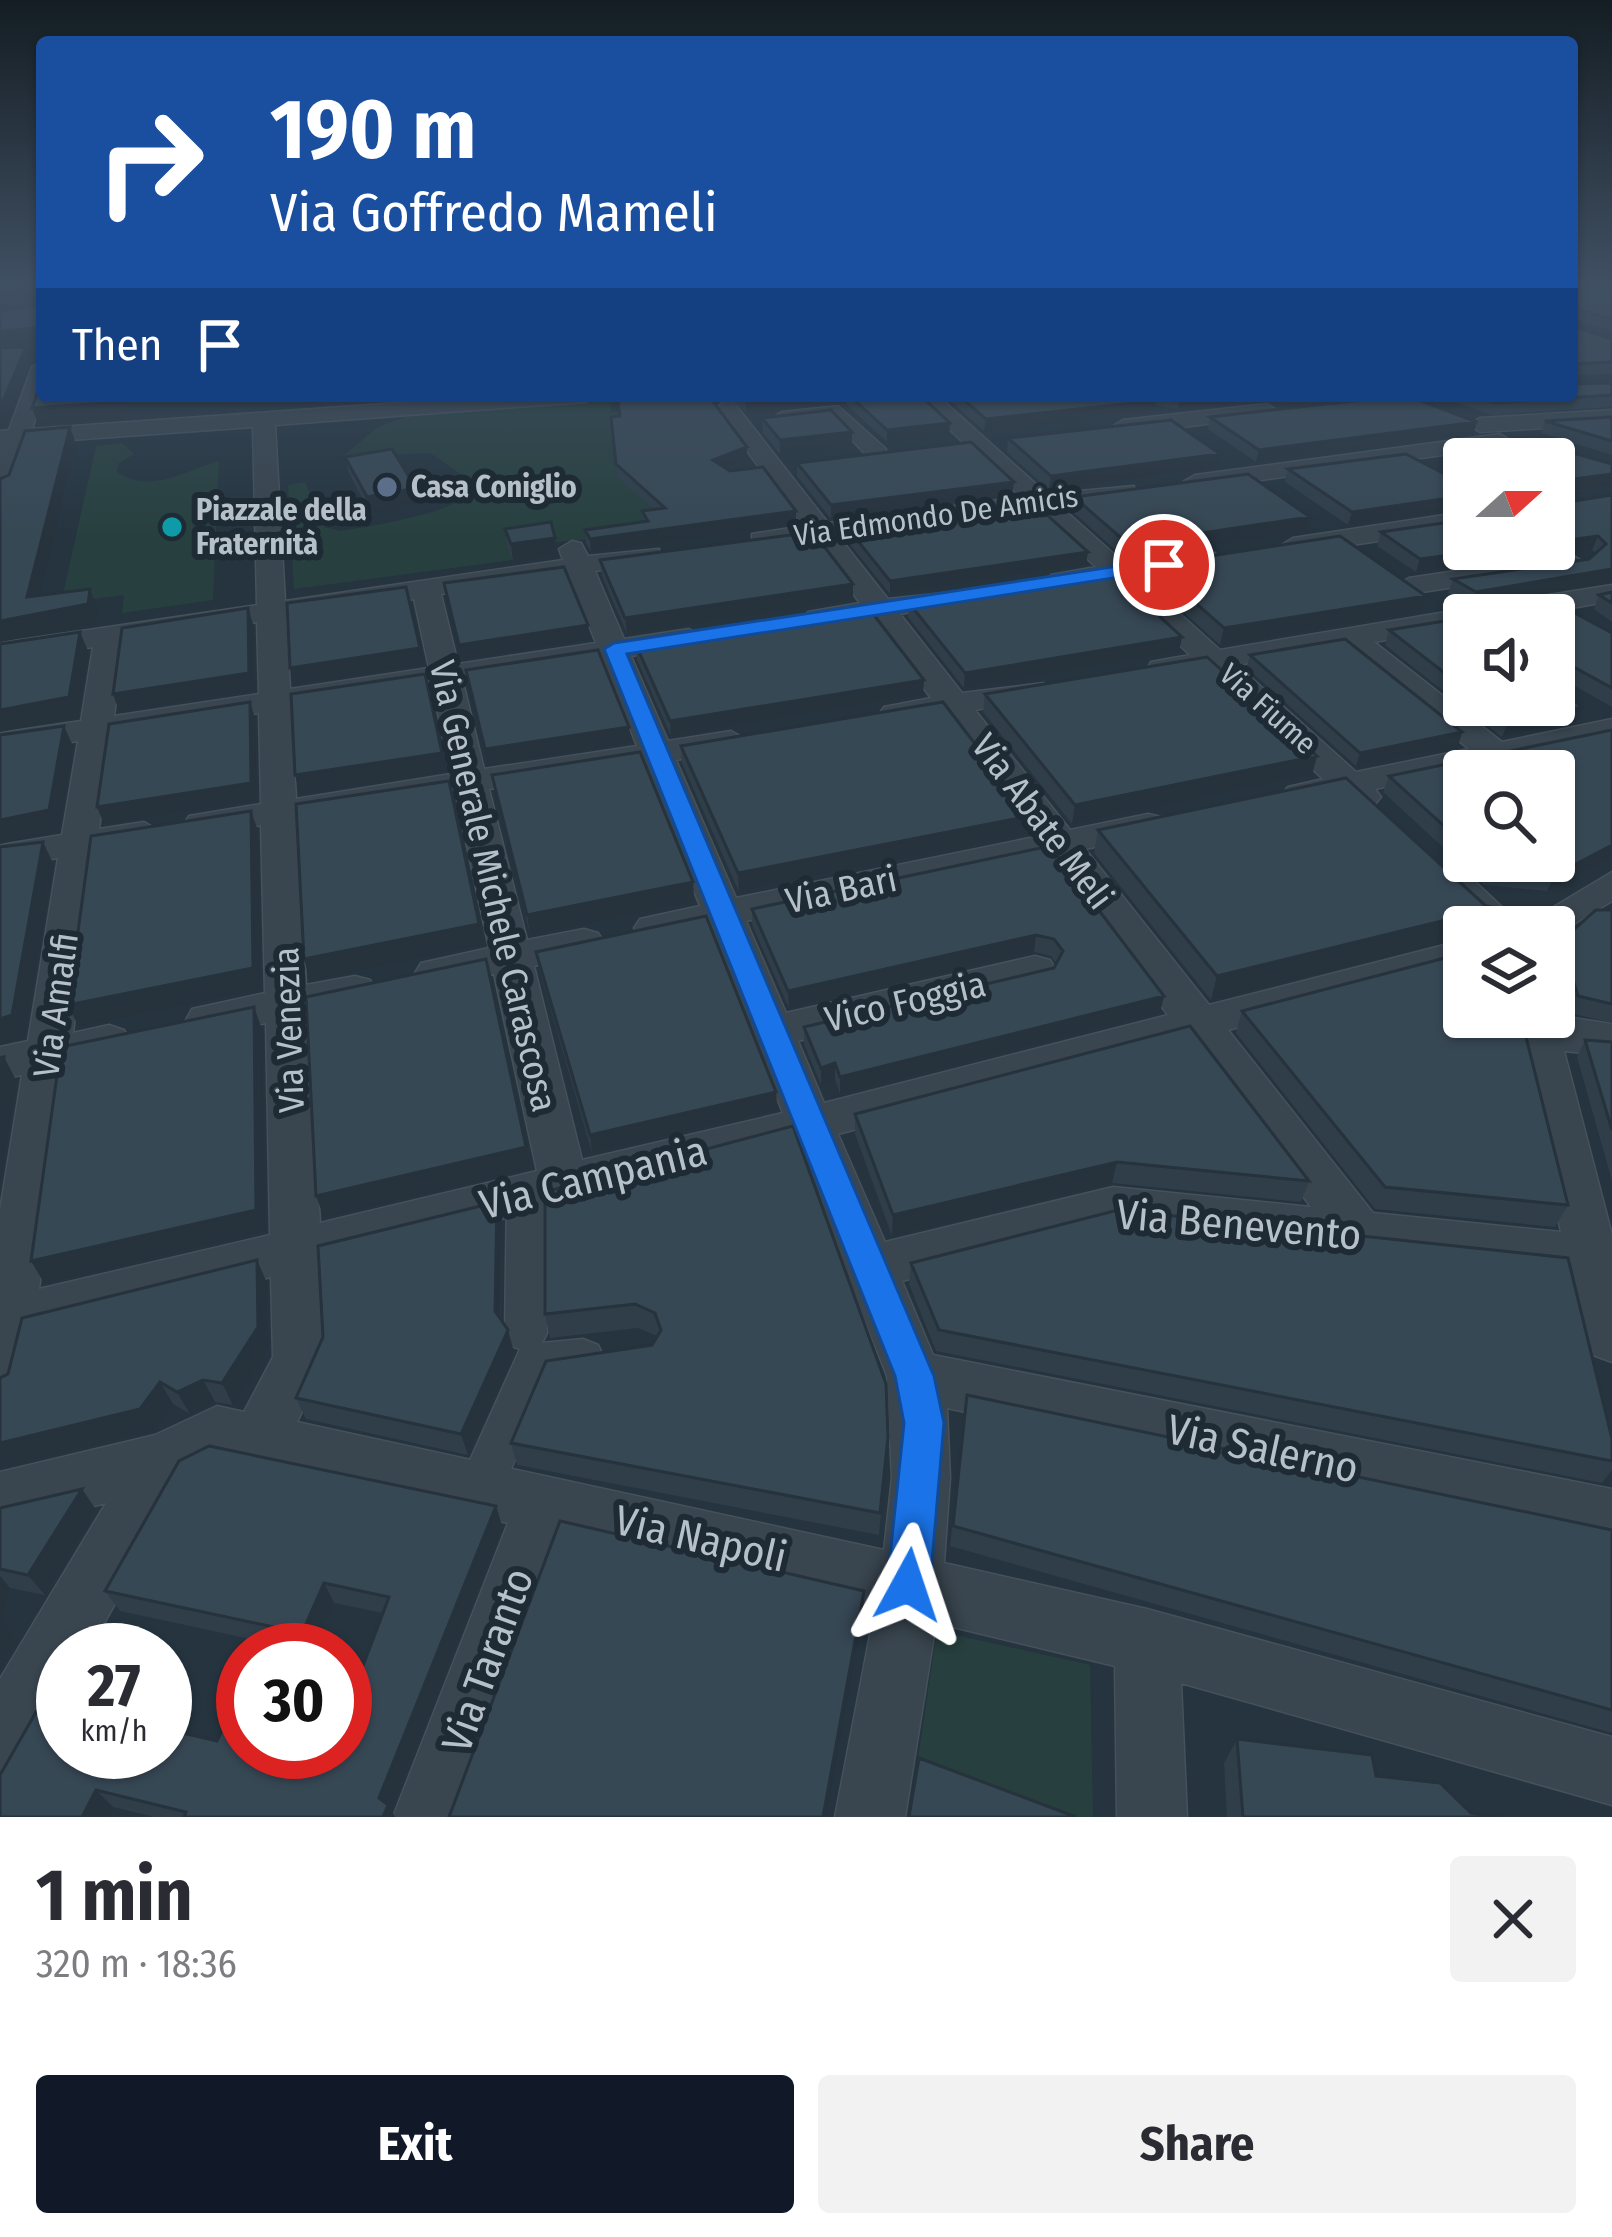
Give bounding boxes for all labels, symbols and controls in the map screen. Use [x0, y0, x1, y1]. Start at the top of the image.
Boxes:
text: 190 m [270, 79, 476, 180]
icon: right [72, 84, 228, 240]
text: Via Goffredo Mameli [270, 181, 718, 245]
icon: arrive [187, 312, 253, 378]
text: Then [72, 318, 163, 372]
north arrow [1443, 438, 1575, 570]
map controls [1443, 438, 1575, 1038]
place label: Casa Coniglio [411, 469, 577, 505]
marker: Casa Coniglio [374, 474, 400, 500]
street label: Via Edmondo De Amicis [792, 478, 1080, 554]
place label: Piazzale della Fraternità [196, 492, 367, 562]
marker: Piazzale della Fraternità [159, 514, 185, 540]
pin [1113, 514, 1215, 616]
icon: arrive [1131, 532, 1197, 598]
button: sound [1443, 594, 1575, 726]
street label: Via Generale Michele Carascosa [420, 656, 566, 1116]
street label: Via Fiume [1212, 656, 1324, 762]
street label: Via Abate Meli [962, 725, 1122, 918]
button: search [1443, 750, 1575, 882]
street label: Via Bari [782, 857, 901, 923]
button: layers [1443, 906, 1575, 1038]
street label: Via Amalfi [24, 930, 88, 1080]
street label: Via Venezia [264, 946, 314, 1114]
street label: Vico Foggia [821, 962, 990, 1042]
street label: Via Campania [475, 1126, 712, 1230]
street label: Via Benevento [1114, 1189, 1363, 1261]
street label: Via Salerno [1163, 1404, 1363, 1494]
street label: Via Napoli [610, 1495, 791, 1583]
position arrow [845, 1522, 971, 1648]
street label: Via Taranto [432, 1562, 544, 1759]
speed limit sign: 30 [216, 1623, 372, 1779]
text: 27 [87, 1650, 141, 1722]
text: km/h [81, 1713, 147, 1749]
text: 1 min [36, 1853, 193, 1939]
button: close [1450, 1856, 1576, 1982]
text: 320 m · 18:36 [36, 1941, 237, 1987]
button: Exit [36, 2075, 794, 2213]
button: Share [818, 2075, 1576, 2213]

